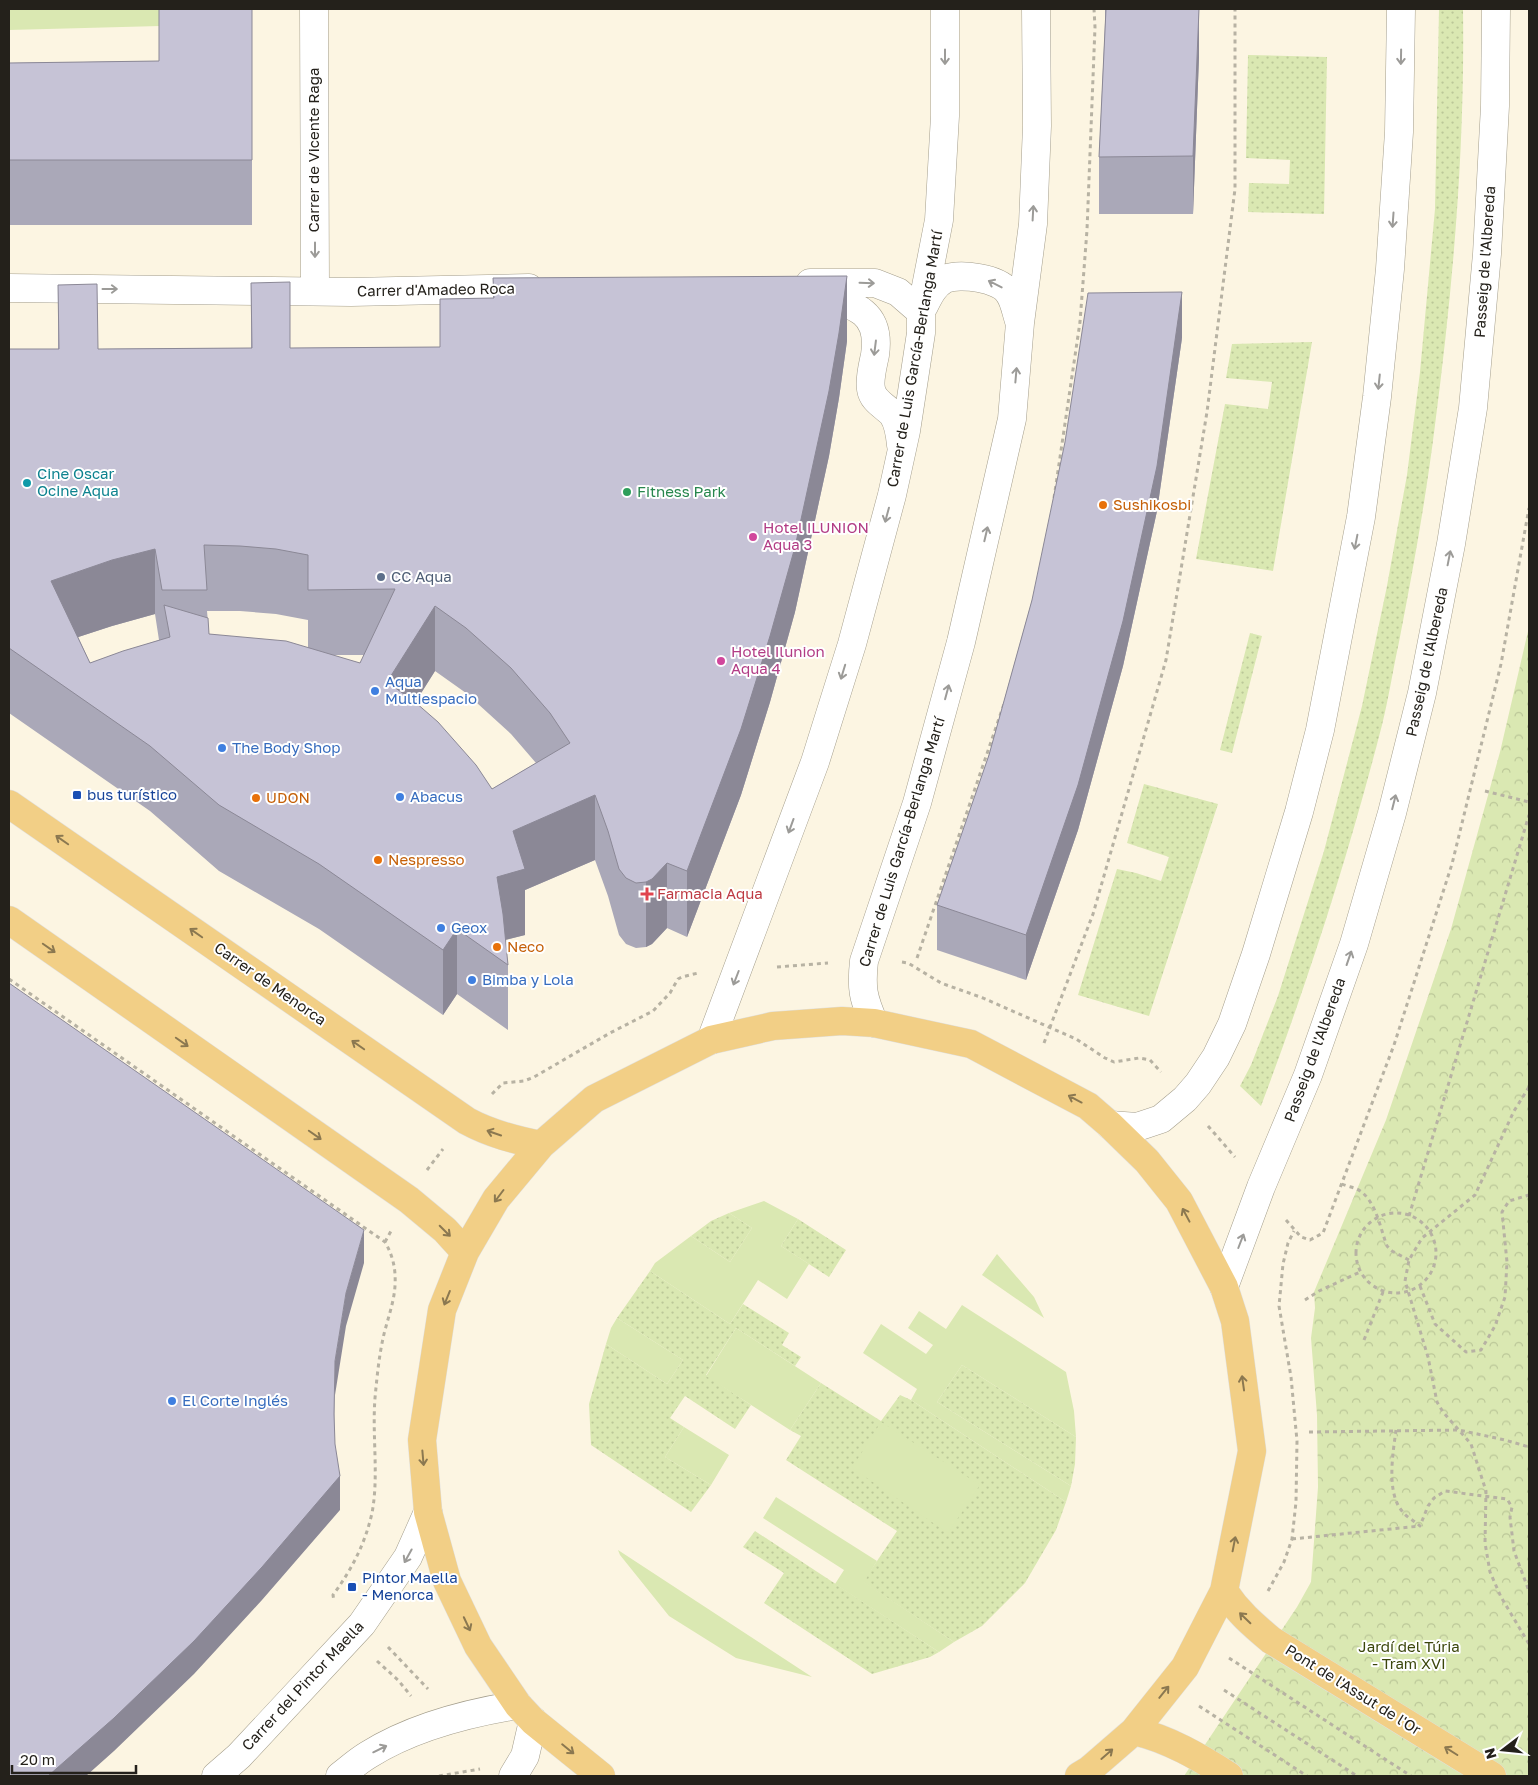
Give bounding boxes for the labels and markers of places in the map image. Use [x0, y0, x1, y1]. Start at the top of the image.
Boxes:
place label: Cine Oscar Ocine Aqua [37, 464, 119, 499]
marker: Cine Oscar Ocine Aqua [21, 477, 33, 489]
place label: Fitness Park [637, 482, 727, 500]
marker: Fitness Park [621, 486, 633, 498]
place label: Sushikosbi [1113, 495, 1191, 513]
marker: Sushikosbi [1097, 499, 1109, 511]
place label: Hotel ILUNION Aqua 3 [763, 518, 869, 553]
marker: Hotel ILUNION Aqua 3 [747, 531, 759, 543]
place label: CC Aqua [391, 567, 452, 585]
marker: CC Aqua [375, 571, 387, 583]
place label: Hotel Ilunion Aqua 4 [731, 642, 825, 677]
marker: Hotel Ilunion Aqua 4 [715, 655, 727, 667]
place label: Aqua Multiespacio [385, 672, 477, 707]
marker: Aqua Multiespacio [369, 685, 381, 697]
place label: The Body Shop [232, 738, 340, 756]
marker: The Body Shop [216, 742, 228, 754]
place label: bus turístico [87, 785, 177, 803]
place label: Abacus [410, 787, 463, 805]
place label: UDON [266, 788, 310, 806]
marker: bus turístico [71, 789, 83, 801]
marker: Abacus [394, 791, 406, 803]
marker: UDON [250, 792, 262, 804]
place label: Nespresso [388, 850, 465, 868]
marker: Nespresso [372, 854, 384, 866]
place label: Farmacia Aqua [657, 884, 763, 902]
marker: Farmacia Aqua [641, 888, 653, 900]
place label: Geox [451, 918, 487, 936]
marker: Geox [435, 922, 447, 934]
place label: Neco [507, 937, 544, 955]
marker: Neco [491, 941, 503, 953]
place label: Bimba y Lola [482, 970, 574, 988]
marker: Bimba y Lola [466, 974, 478, 986]
place label: El Corte Inglés [182, 1391, 288, 1409]
marker: El Corte Inglés [166, 1395, 178, 1407]
place label: Pintor Maella - Menorca [362, 1568, 458, 1603]
marker: Pintor Maella - Menorca [346, 1581, 358, 1593]

